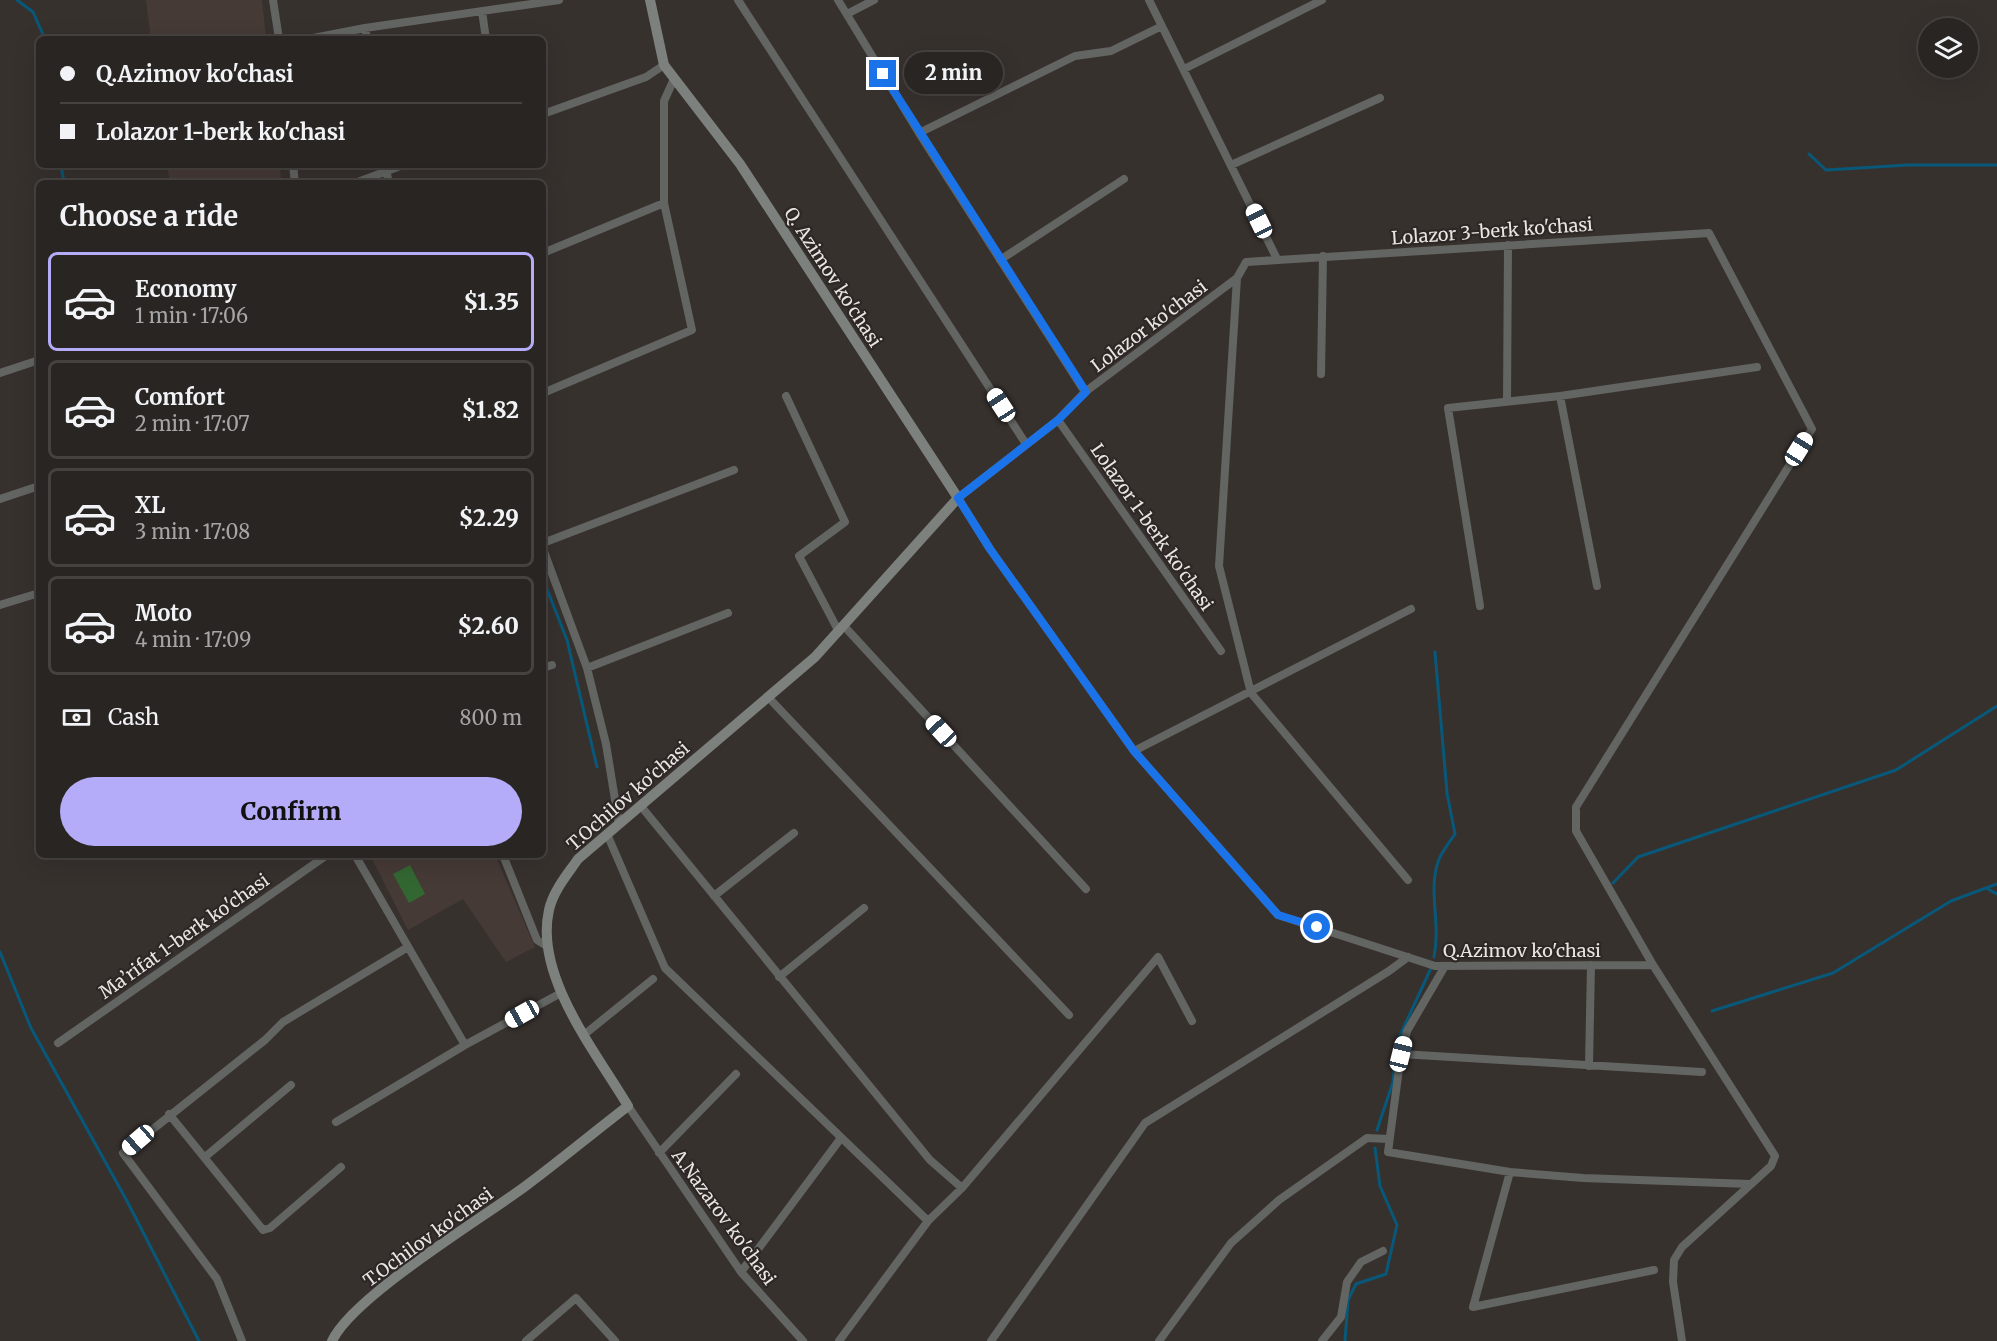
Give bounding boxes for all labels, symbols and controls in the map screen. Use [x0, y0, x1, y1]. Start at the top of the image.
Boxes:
map controls [1918, 18, 1978, 78]
button: layers [1918, 18, 1978, 78]
callout: 2 min [904, 53, 1003, 95]
text: Q.Azimov ko'chasi [96, 60, 294, 88]
route end [869, 60, 896, 87]
text: 2 min [925, 60, 982, 85]
text: Lolazor 1-berk ko'chasi [96, 118, 345, 146]
text: Choose a ride [60, 199, 238, 233]
car [1243, 201, 1275, 241]
street label: Q. Azimov ko'chasi [779, 203, 887, 351]
street label: Lolazor 3-berk ko'chasi [1390, 212, 1594, 250]
icon: car [63, 275, 117, 329]
text: Economy [135, 275, 236, 303]
street label: Lolazor ko'chasi [1087, 275, 1212, 377]
text: $1.35 [463, 288, 519, 316]
text: 1 min · 17:06 [135, 303, 248, 328]
icon: car [63, 383, 117, 437]
text: Comfort [135, 383, 225, 411]
car [984, 385, 1018, 425]
text: $1.82 [462, 396, 519, 424]
text: 2 min · 17:07 [135, 411, 250, 436]
car [1782, 429, 1816, 469]
street label: Lolazor 1-berk ko'chasi [1086, 439, 1219, 615]
icon: car [63, 491, 117, 545]
text: XL [135, 491, 165, 519]
text: $2.29 [459, 504, 519, 532]
text: 3 min · 17:08 [135, 519, 250, 544]
icon: car [63, 599, 117, 653]
text: Moto [135, 599, 192, 627]
text: $2.60 [458, 612, 519, 640]
text: 4 min · 17:09 [135, 627, 251, 652]
icon: cash [60, 701, 93, 734]
text: Cash [108, 703, 159, 731]
text: 800 m [460, 705, 522, 730]
car [922, 712, 960, 750]
street label: T.Ochilov ko'chasi [562, 736, 694, 855]
button: Confirm [60, 777, 522, 846]
street label: Ma’rifat 1-berk ko'chasi [94, 868, 274, 1003]
route start [1303, 913, 1330, 940]
street label: Q.Azimov ko'chasi [1443, 939, 1601, 962]
car [502, 997, 542, 1031]
car [1388, 1034, 1414, 1074]
car [119, 1121, 157, 1159]
street label: A.Nazarov ko'chasi [666, 1144, 781, 1289]
street label: T.Ochilov ko'chasi [359, 1182, 498, 1292]

